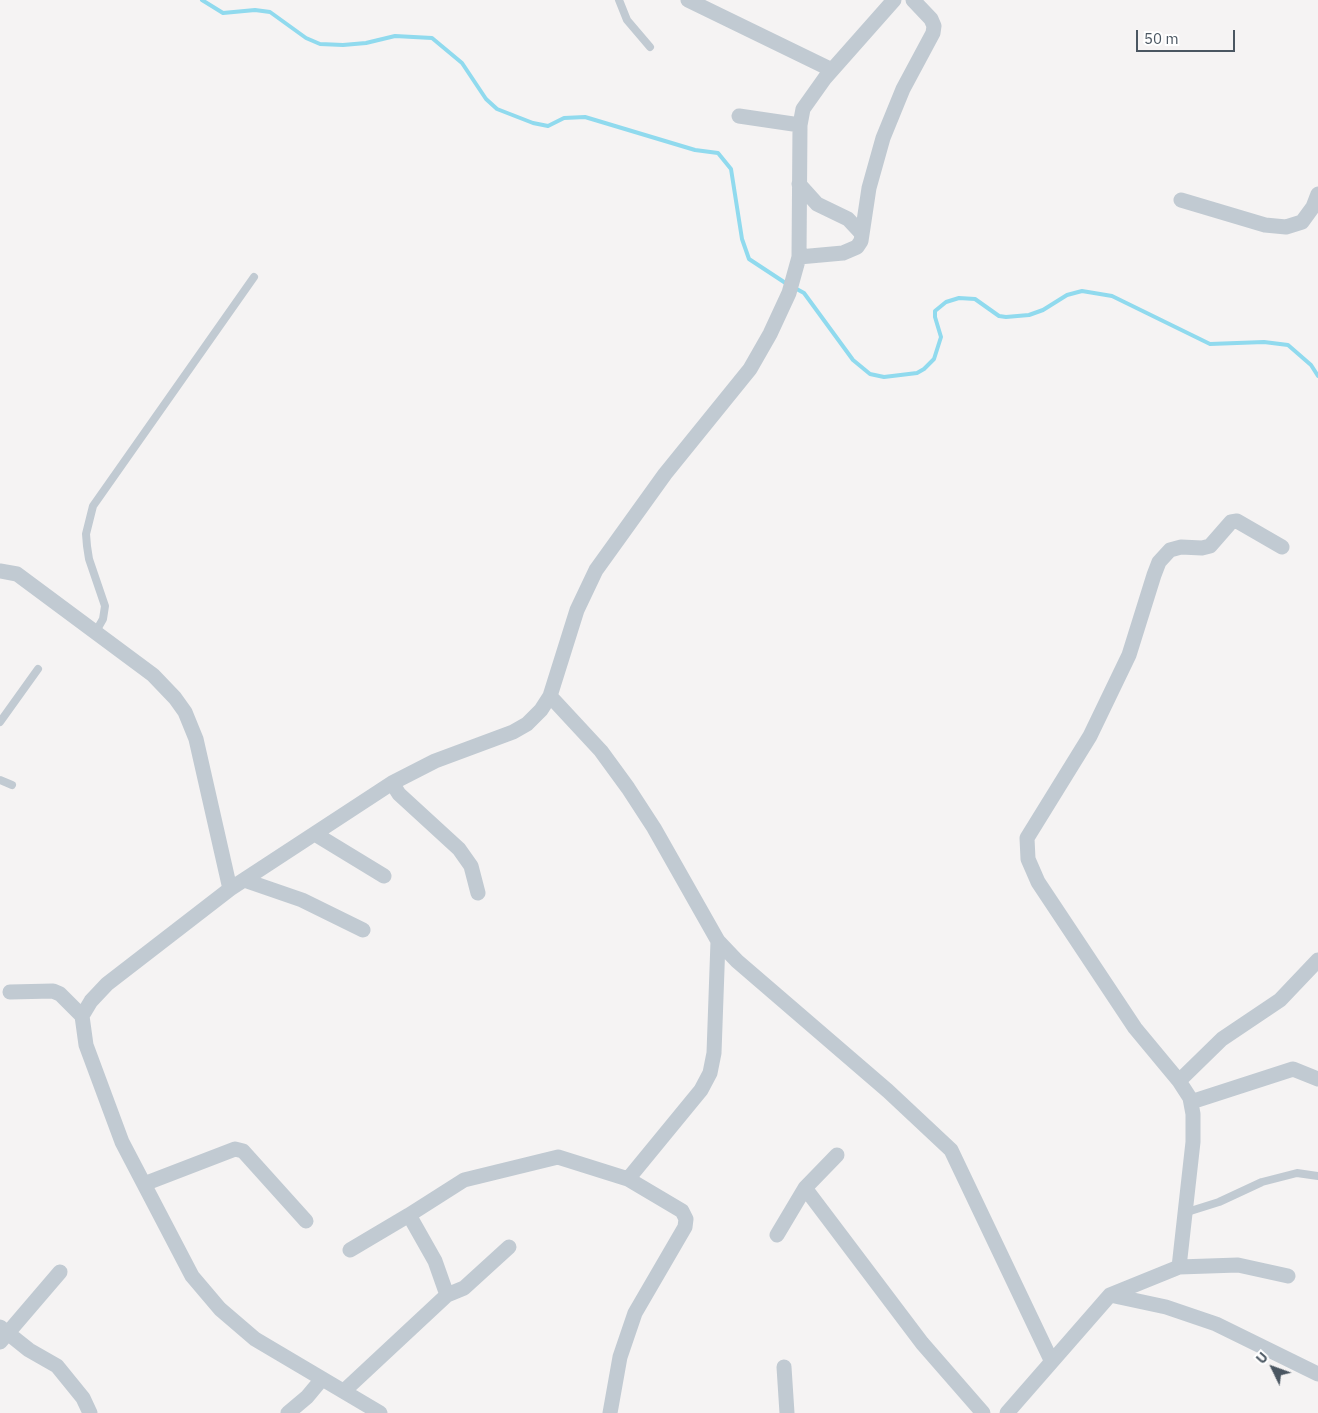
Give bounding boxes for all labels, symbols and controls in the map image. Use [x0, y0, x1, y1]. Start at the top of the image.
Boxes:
scale bar [1138, 20, 1237, 52]
text: 50 m [1144, 29, 1179, 48]
north arrow [1248, 1343, 1298, 1393]
text: U [1252, 1348, 1272, 1368]

